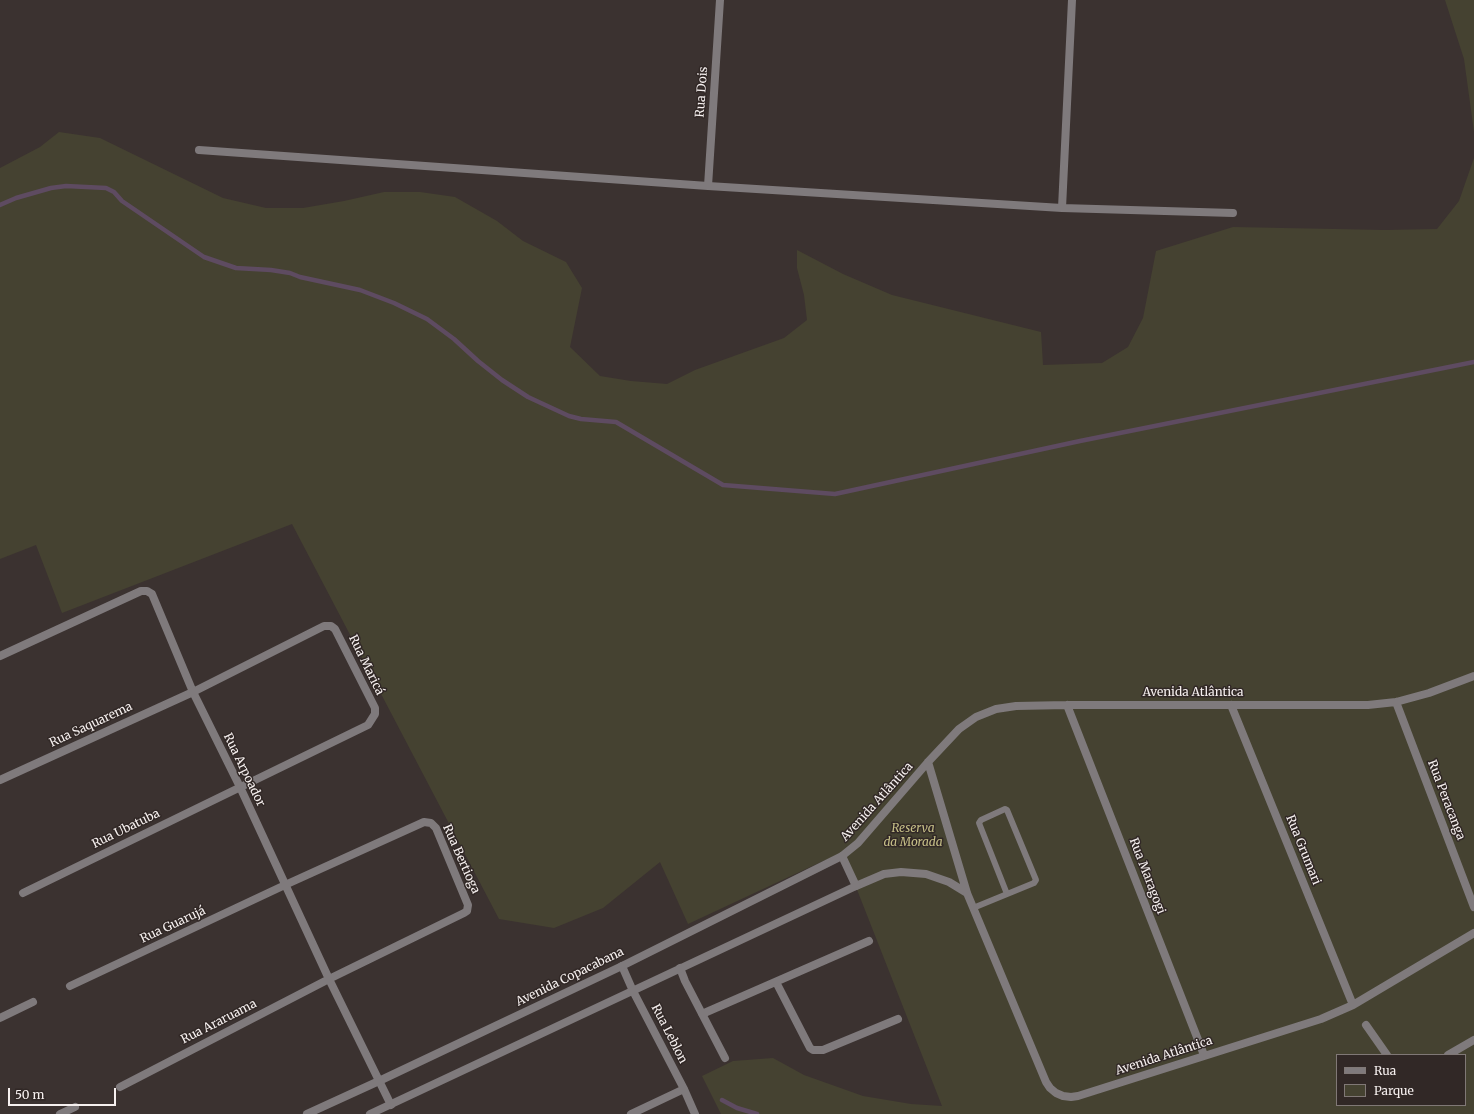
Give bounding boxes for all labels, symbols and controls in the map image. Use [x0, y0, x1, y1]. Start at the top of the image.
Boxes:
street label: Rua Dois [693, 66, 711, 118]
street label: Rua Maricá [345, 633, 387, 697]
street label: Avenida Atlântica [1143, 686, 1243, 700]
street label: Rua Saquarema [47, 700, 135, 750]
street label: Rua Arpoador [220, 731, 268, 809]
street label: Rua Peracanga [1424, 758, 1468, 842]
street label: Avenida Atlântica [838, 760, 916, 844]
street label: Rua Ubatuba [90, 806, 162, 852]
street label: Rua Grumari [1282, 813, 1324, 887]
street label: Rua Bertioga [439, 822, 483, 896]
park label: Reserva da Morada [883, 822, 943, 850]
street label: Rua Maragogi [1126, 836, 1168, 916]
street label: Rua Guarujá [138, 904, 208, 946]
street label: Avenida Copacabana [514, 945, 626, 1009]
street label: Rua Araruama [179, 997, 259, 1047]
street label: Rua Leblon [648, 1002, 690, 1066]
street label: Avenida Atlântica [1114, 1034, 1214, 1078]
legend [1336, 1054, 1466, 1106]
text: Rua [1374, 1063, 1396, 1078]
scale bar [10, 1080, 118, 1106]
text: Parque [1374, 1083, 1414, 1098]
text: 50 m [15, 1087, 44, 1102]

